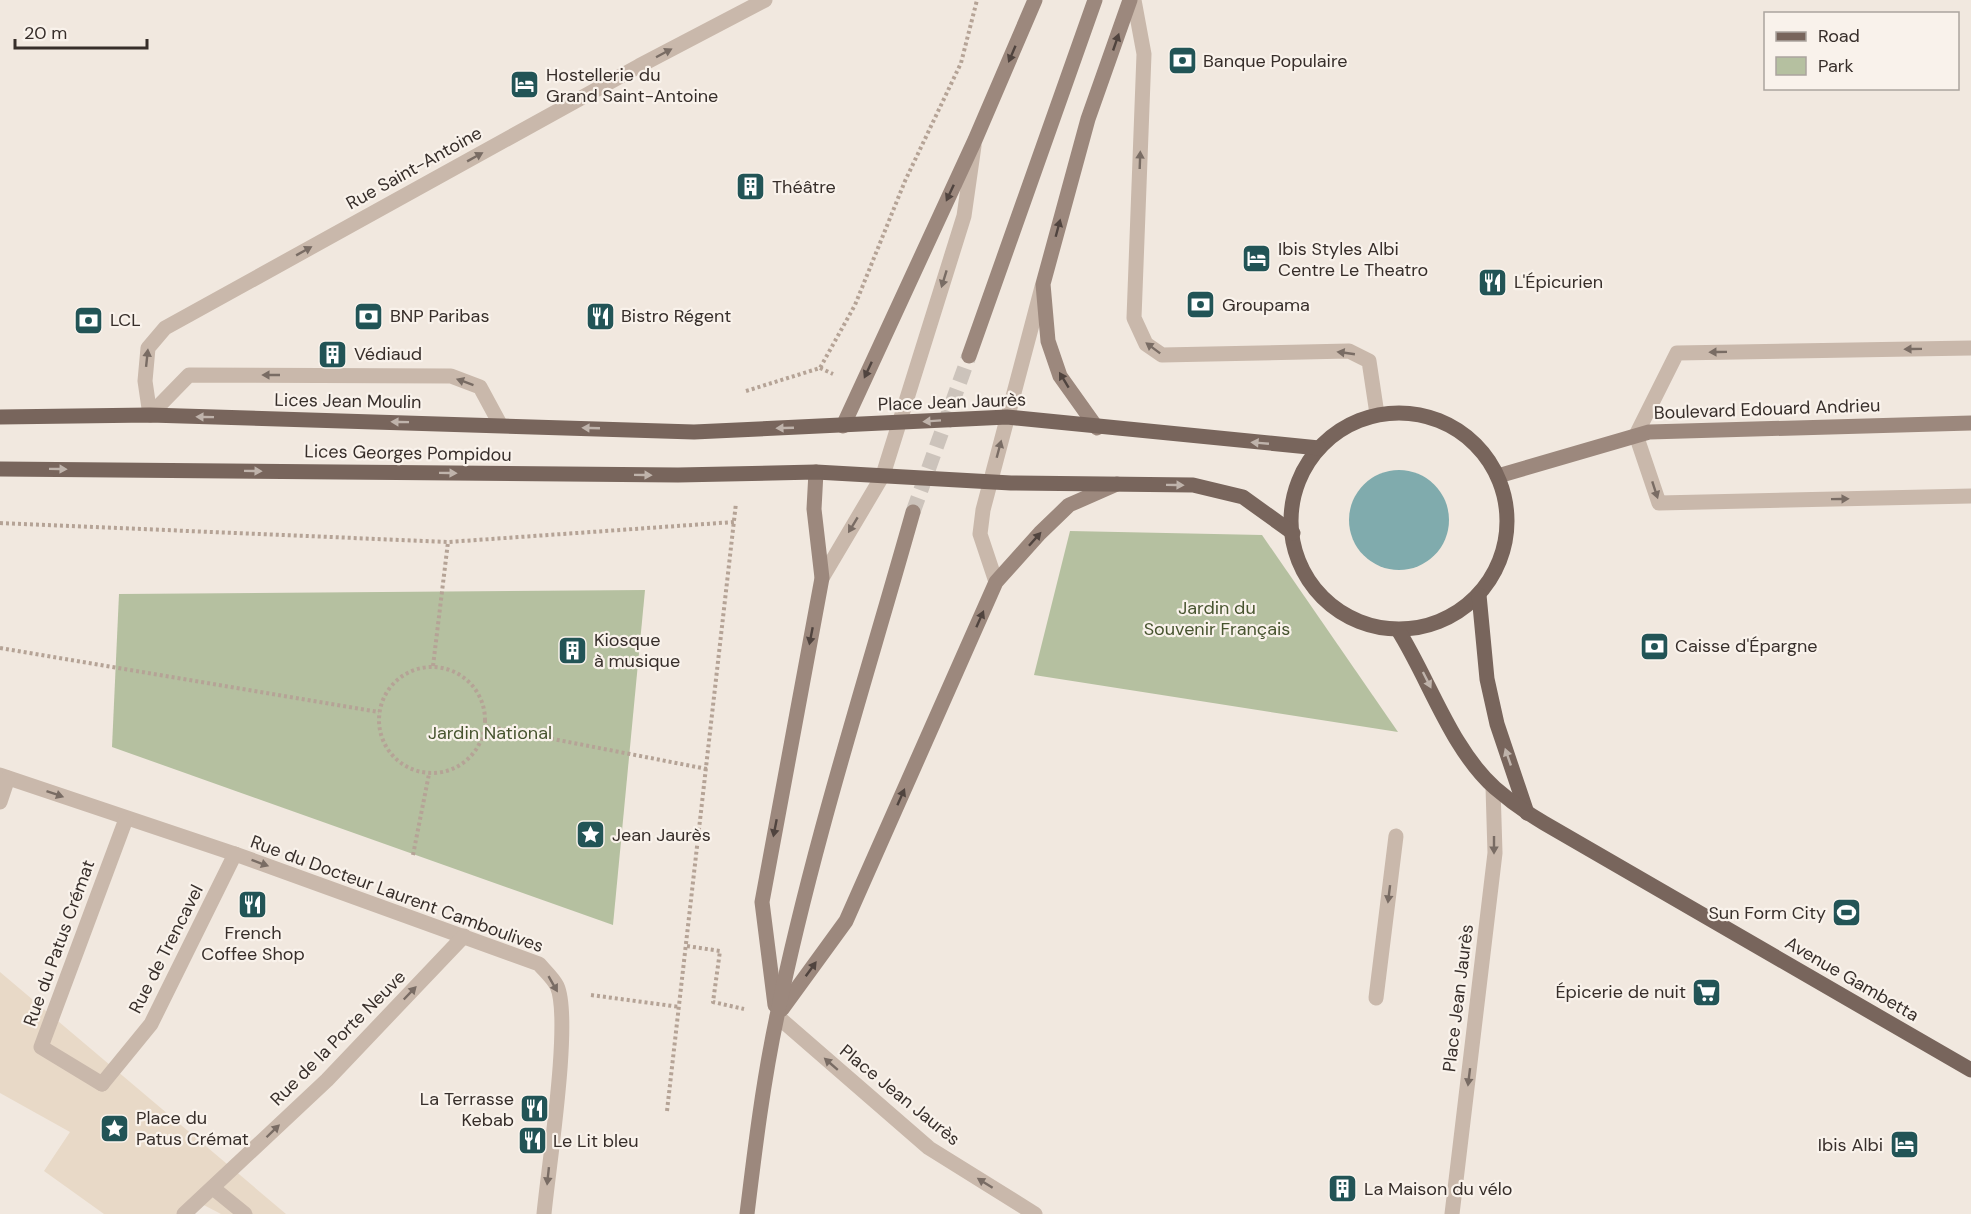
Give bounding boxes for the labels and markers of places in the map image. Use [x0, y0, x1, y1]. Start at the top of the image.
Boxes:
bank icon: Banque Populaire [1166, 45, 1198, 77]
place label: Banque Populaire [1203, 49, 1347, 73]
place label: Hostellerie du Grand Saint-Antoine [546, 63, 718, 108]
hotel icon: Hostellerie du Grand Saint-Antoine [509, 69, 541, 101]
building icon: Théâtre [735, 171, 767, 203]
place label: Théâtre [772, 175, 836, 199]
place label: Ibis Styles Albi Centre Le Theatro [1278, 237, 1428, 282]
hotel icon: Ibis Styles Albi Centre Le Theatro [1241, 243, 1273, 275]
restaurant icon: L'Épicurien [1477, 266, 1509, 298]
place label: L'Épicurien [1514, 270, 1603, 294]
bank icon: Groupama [1185, 289, 1217, 321]
place label: Groupama [1222, 293, 1310, 317]
bank icon: BNP Paribas [353, 300, 385, 332]
restaurant icon: Bistro Régent [584, 300, 616, 332]
bank icon: LCL [73, 304, 105, 336]
place label: BNP Paribas [390, 304, 489, 328]
place label: Bistro Régent [621, 304, 731, 328]
place label: LCL [110, 308, 141, 332]
building icon: Védiaud [317, 338, 349, 370]
place label: Védiaud [354, 342, 422, 366]
place label: Kiosque à musique [594, 628, 680, 673]
bank icon: Caisse d'Épargne [1638, 630, 1670, 662]
building icon: Kiosque à musique [557, 634, 589, 666]
place label: Caisse d'Épargne [1675, 634, 1818, 658]
place icon: Jean Jaurès [575, 819, 607, 851]
place label: Jean Jaurès [612, 823, 711, 847]
restaurant icon: French Coffee Shop [237, 888, 269, 920]
sports icon: Sun Form City [1831, 897, 1863, 929]
place label: Sun Form City [1708, 901, 1826, 925]
place label: French Coffee Shop [201, 921, 305, 966]
supermarket icon: Épicerie de nuit [1691, 976, 1723, 1008]
place label: Épicerie de nuit [1555, 980, 1686, 1004]
place label: La Terrasse Kebab [420, 1087, 514, 1132]
restaurant icon: La Terrasse Kebab [519, 1093, 551, 1125]
place label: Place du Patus Crémat [136, 1106, 249, 1151]
place icon: Place du Patus Crémat [99, 1112, 131, 1144]
restaurant icon: Le Lit bleu [516, 1125, 548, 1157]
place label: Le Lit bleu [553, 1129, 639, 1153]
hotel icon: Ibis Albi [1888, 1129, 1920, 1161]
place label: Ibis Albi [1818, 1133, 1883, 1157]
building icon: La Maison du vélo [1327, 1173, 1359, 1205]
place label: La Maison du vélo [1364, 1177, 1512, 1201]

